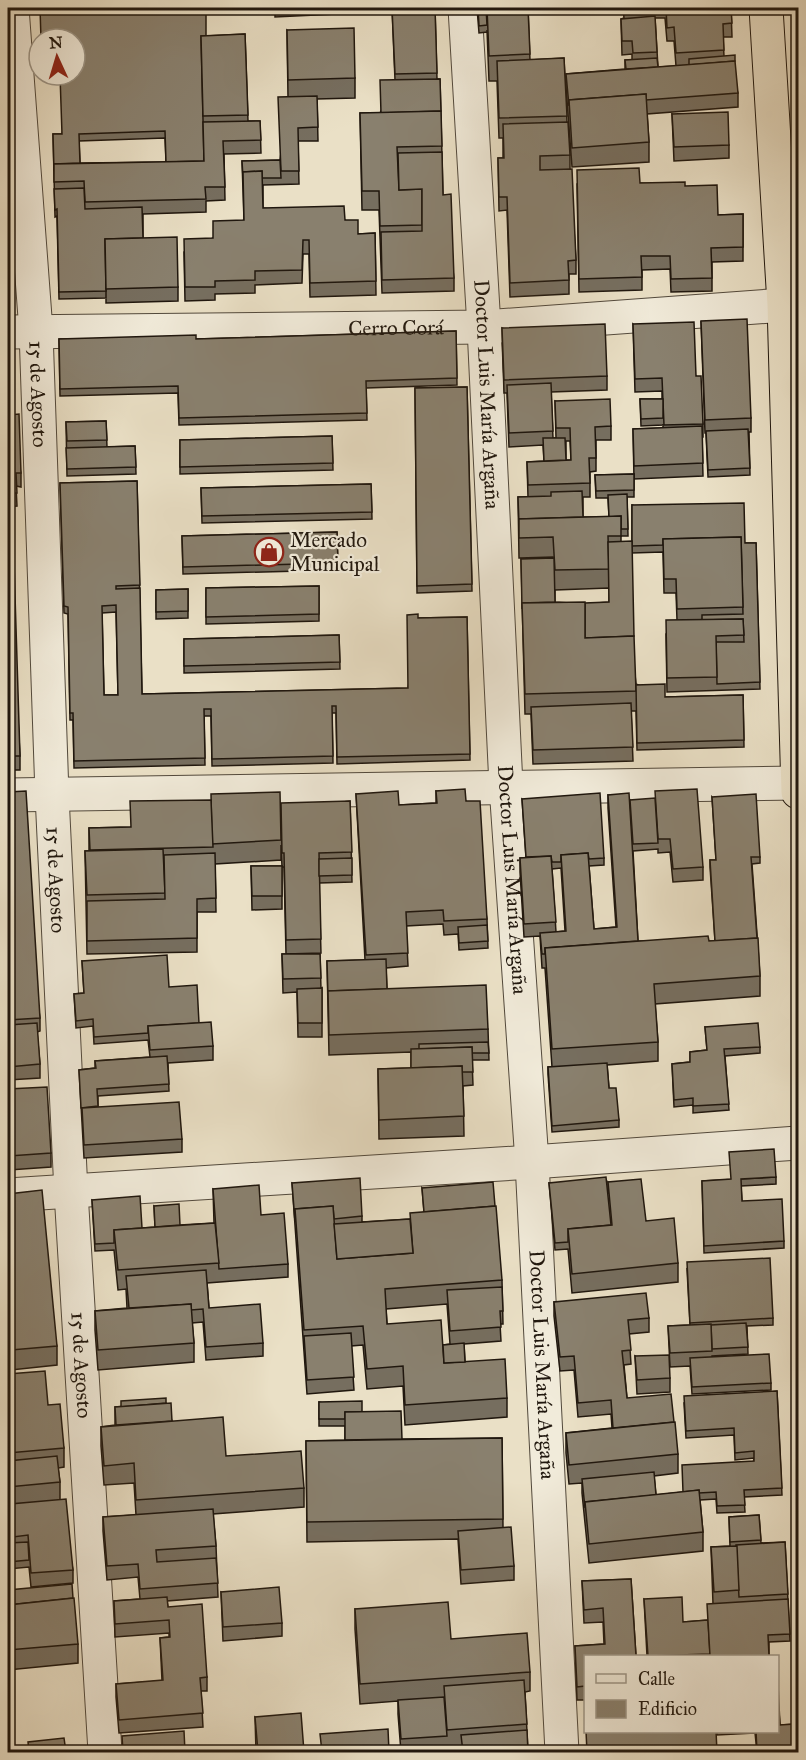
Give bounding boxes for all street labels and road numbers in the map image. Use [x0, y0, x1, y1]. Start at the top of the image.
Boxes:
street label: Doctor Luis María Argaña [468, 279, 506, 510]
street label: Cerro Corá [348, 314, 444, 341]
street label: 15 de Agosto [23, 340, 53, 448]
street label: Doctor Luis María Argaña [492, 764, 533, 995]
street label: 15 de Agosto [41, 826, 72, 934]
street label: Doctor Luis María Argaña [523, 1249, 561, 1480]
street label: 15 de Agosto [65, 1311, 98, 1419]

